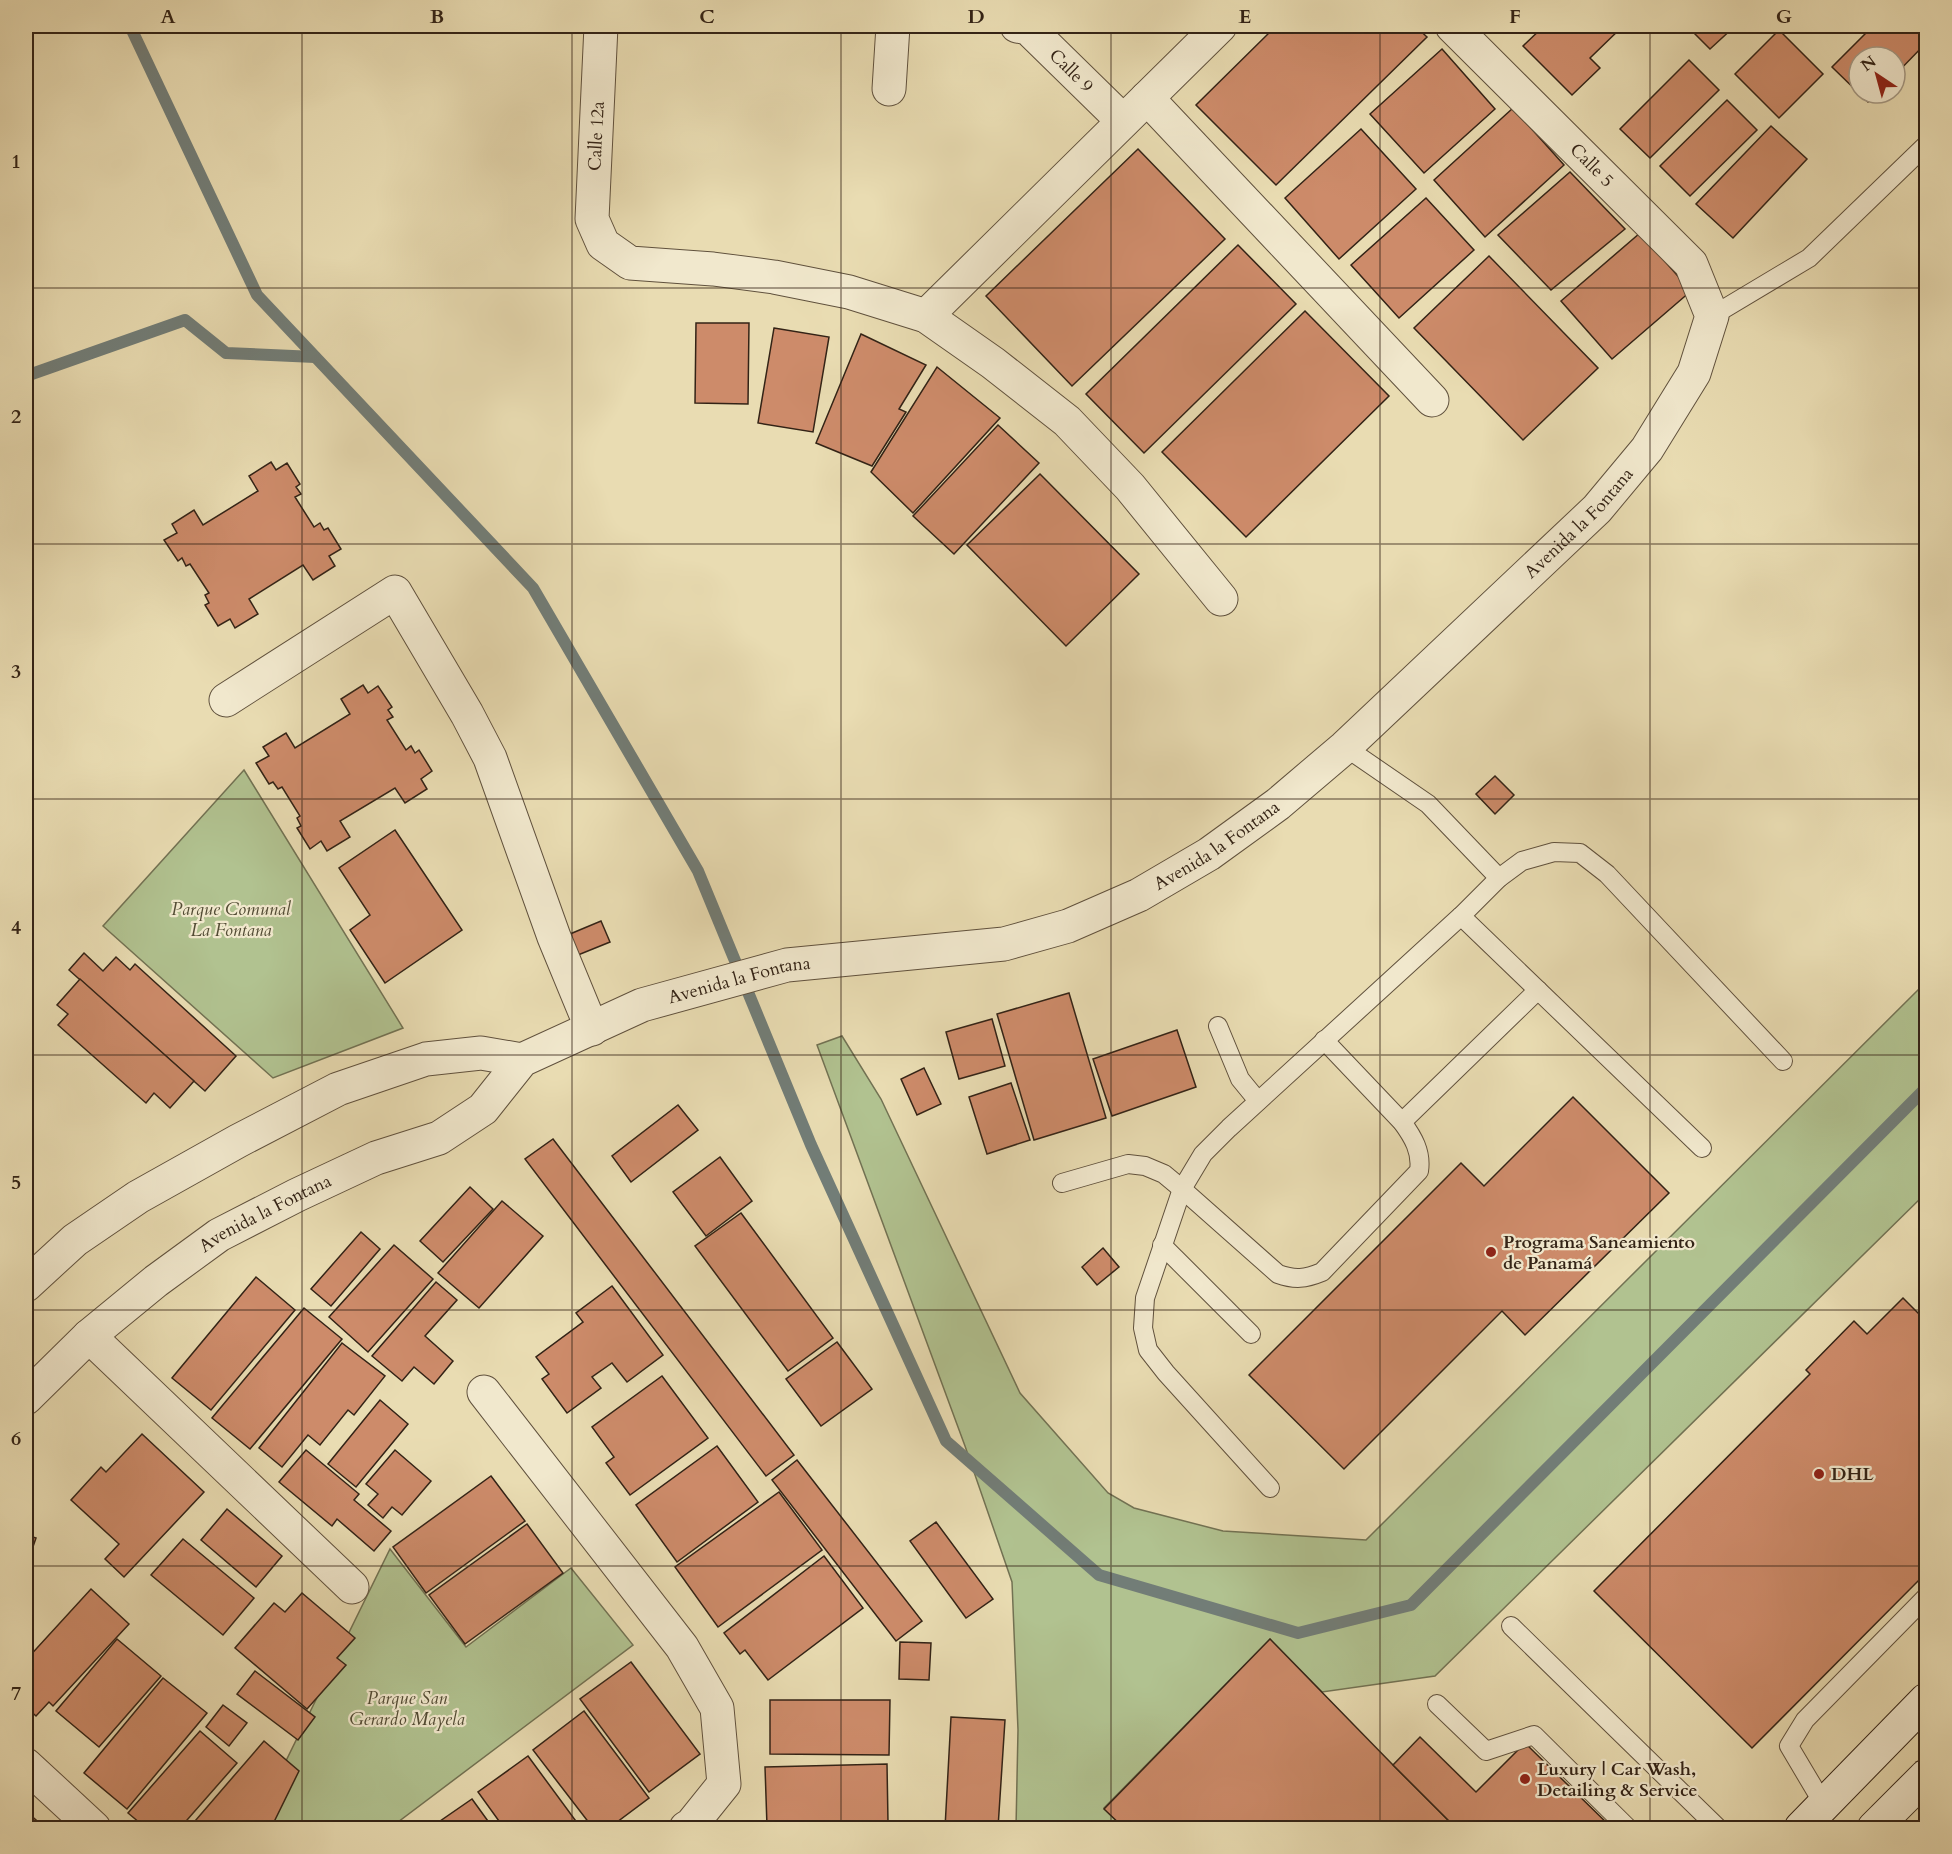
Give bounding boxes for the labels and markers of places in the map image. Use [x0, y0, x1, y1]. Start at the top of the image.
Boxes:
place label: Programa Saneamiento de Panamá [1503, 1230, 1695, 1276]
marker: Programa Saneamiento de Panamá [1484, 1245, 1498, 1259]
place label: DHL [1831, 1462, 1874, 1487]
marker: DHL [1812, 1467, 1826, 1481]
place label: Luxury | Car Wash, Detailing & Service [1537, 1757, 1698, 1803]
marker: Luxury | Car Wash, Detailing & Service [1518, 1772, 1532, 1786]

